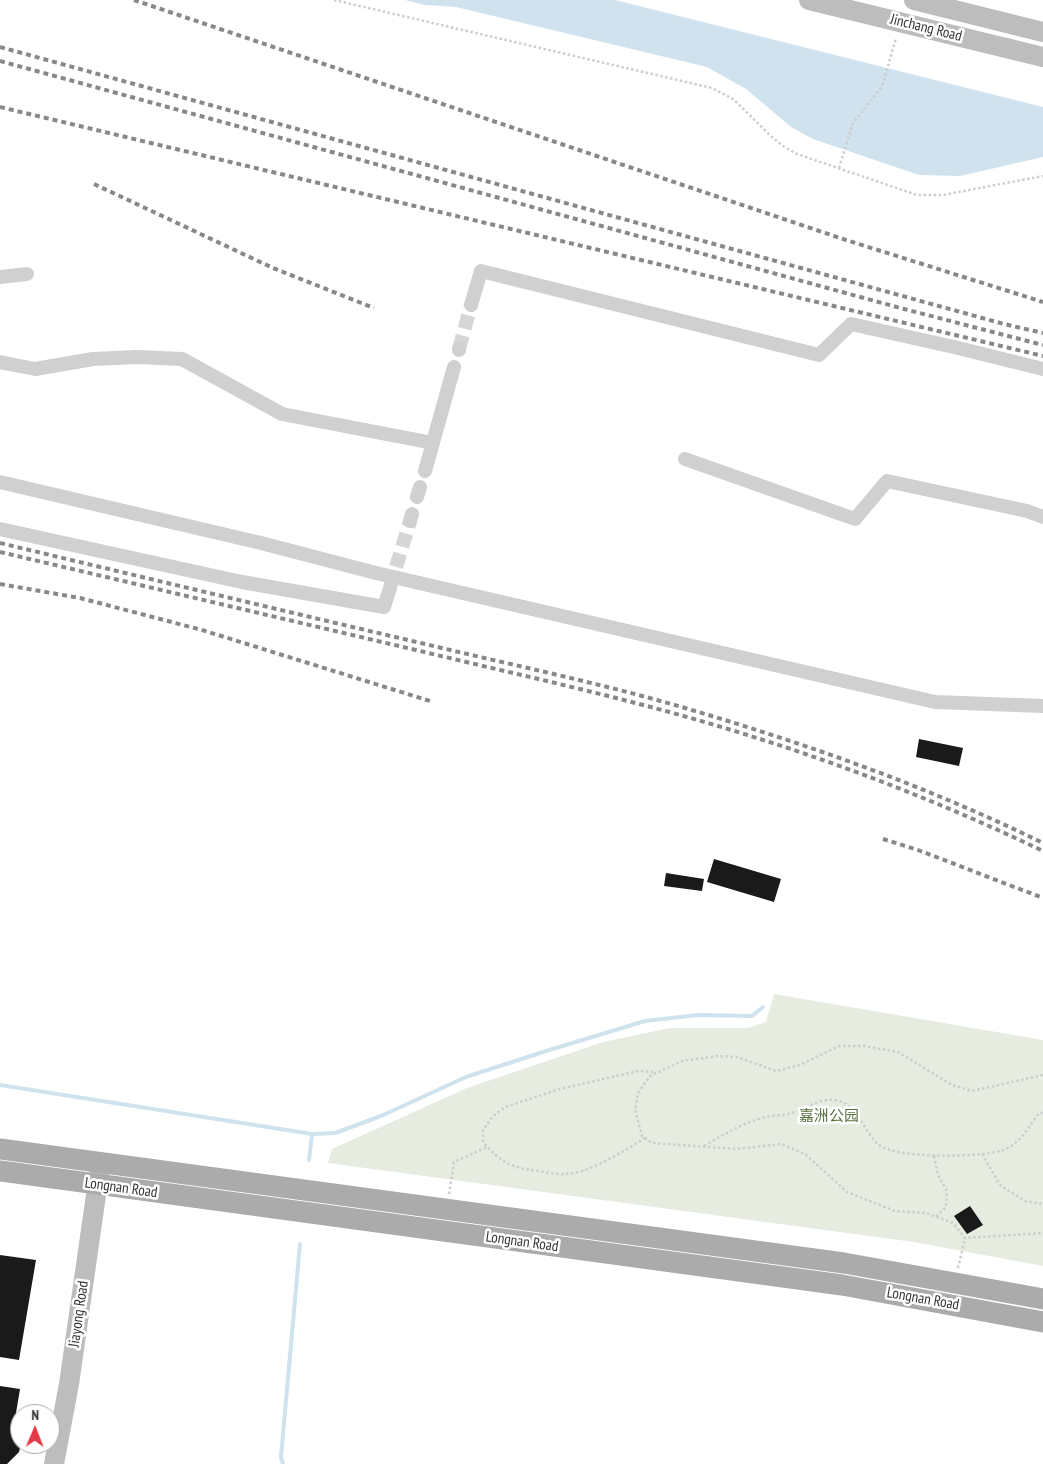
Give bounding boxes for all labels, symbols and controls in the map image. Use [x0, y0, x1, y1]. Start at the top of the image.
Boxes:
street label: Jinchang Road [888, 10, 964, 46]
park label: 嘉洲公园 [799, 1108, 859, 1126]
street label: Longnan Road [84, 1174, 158, 1202]
street label: Longnan Road [485, 1228, 559, 1256]
street label: Jiayong Road [65, 1280, 93, 1348]
street label: Longnan Road [885, 1284, 961, 1314]
north arrow [10, 1404, 60, 1454]
text: N [31, 1406, 39, 1424]

